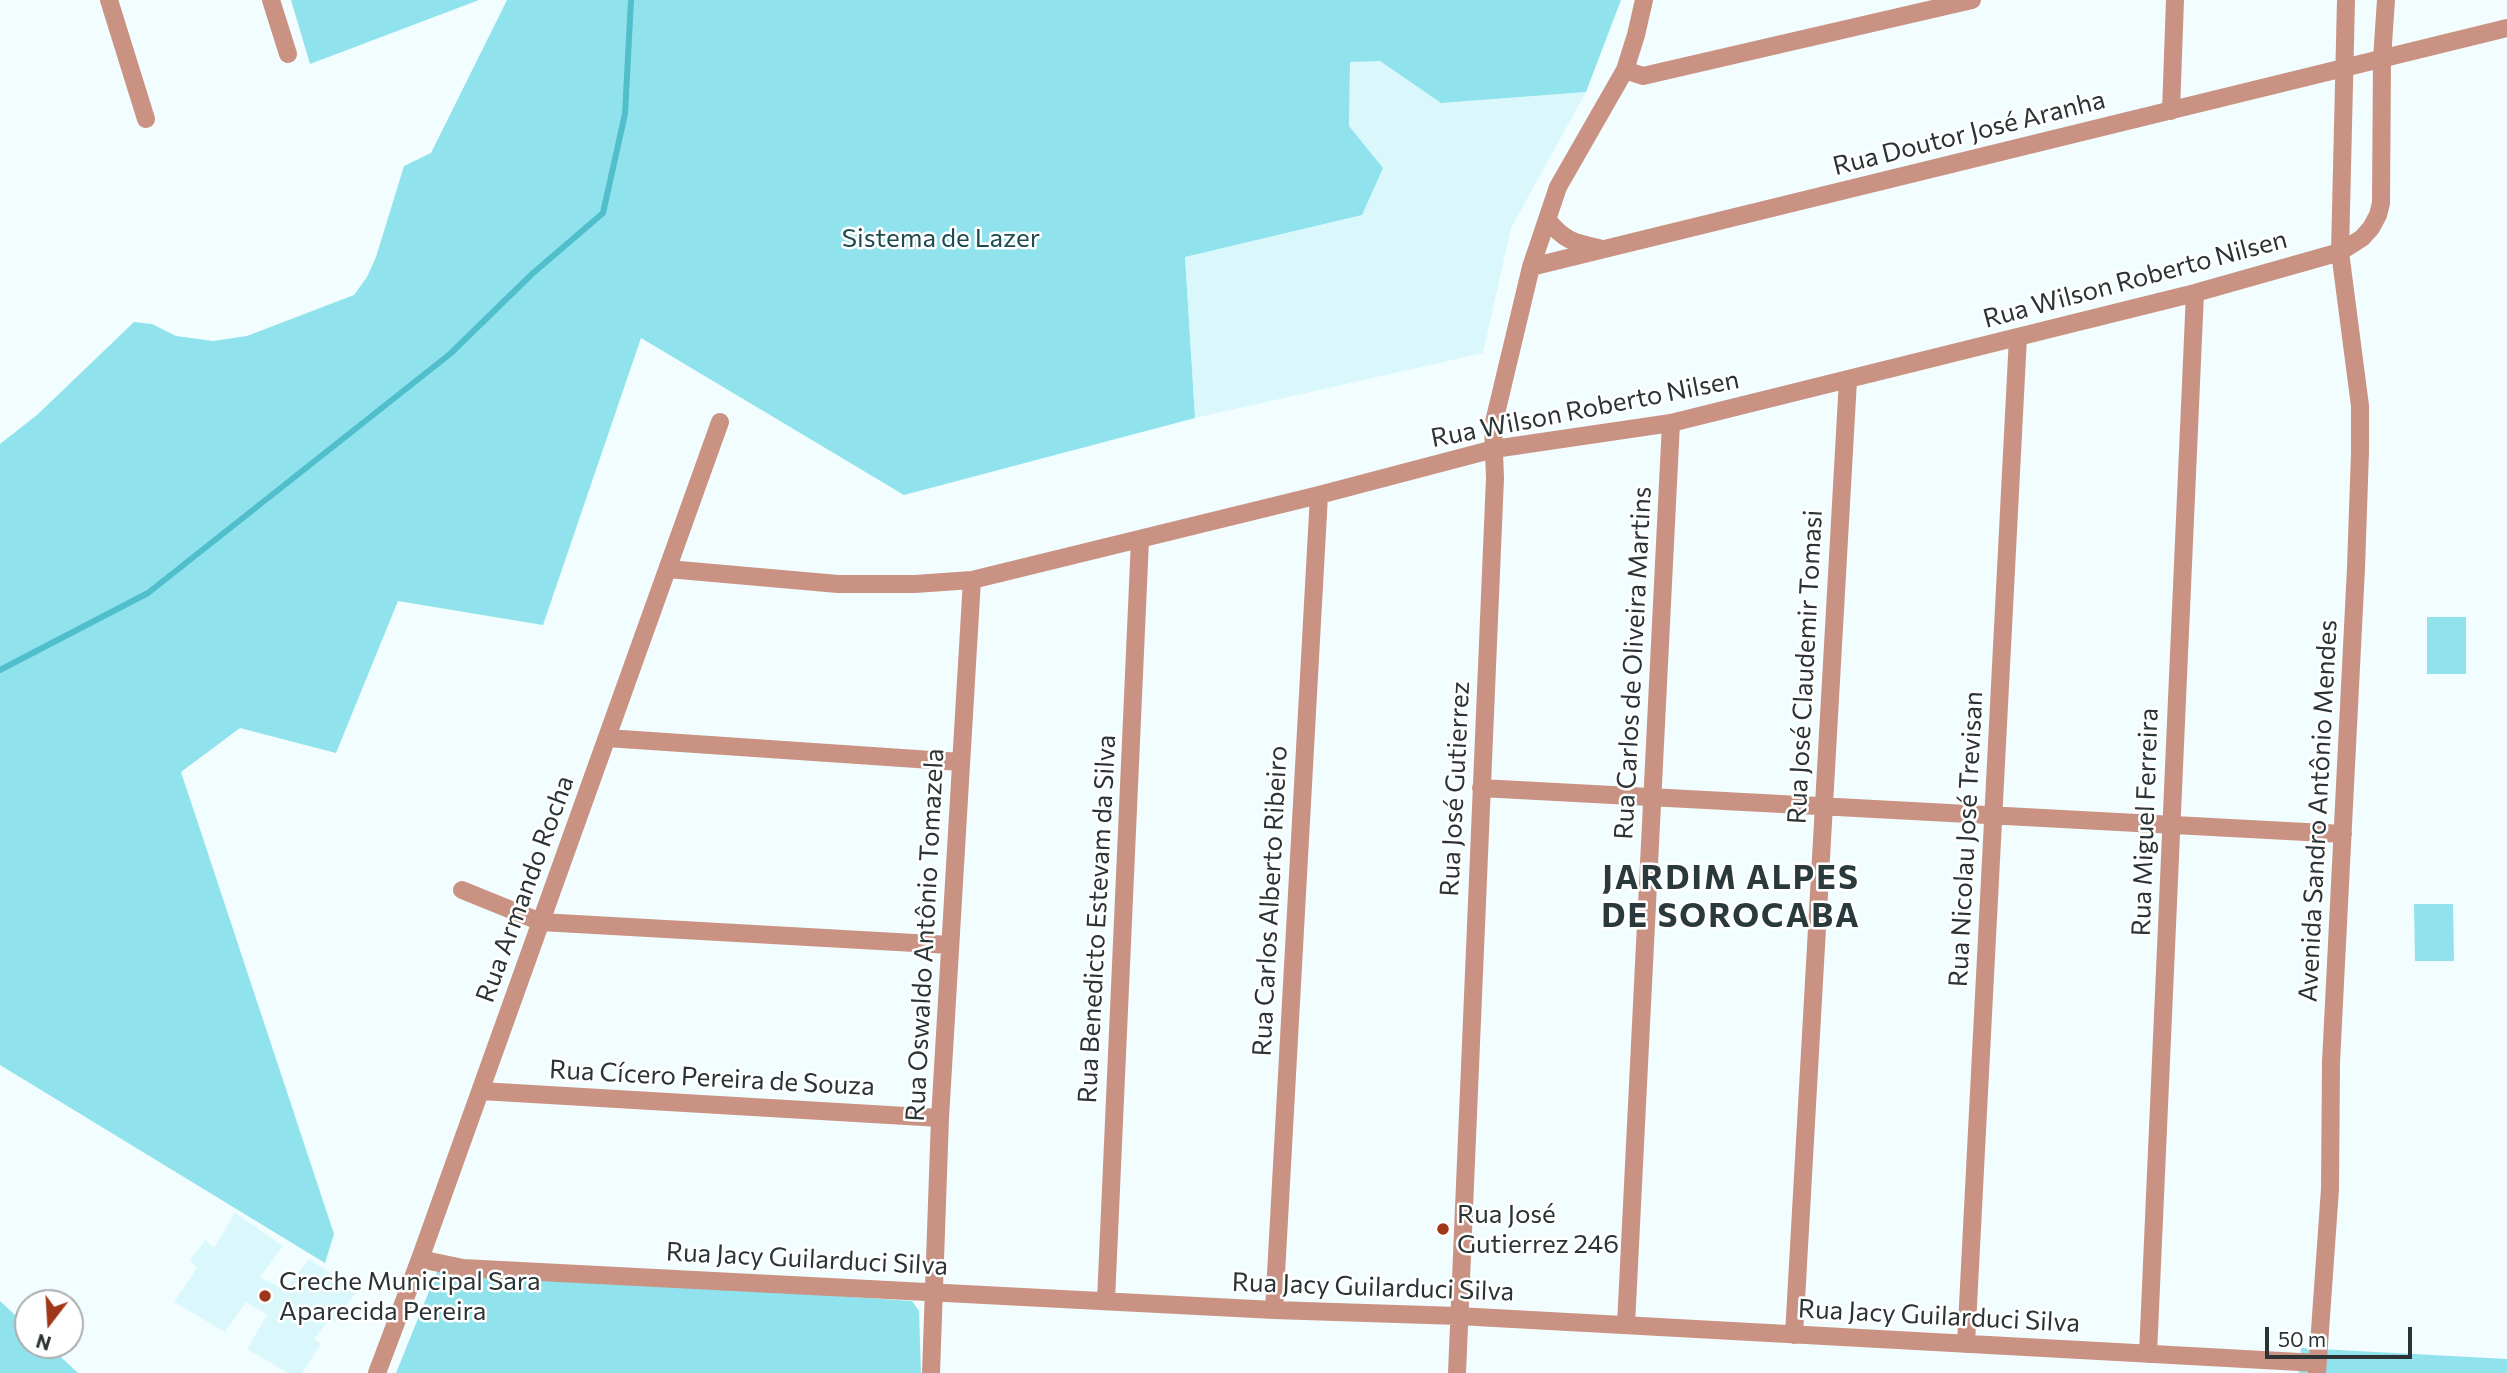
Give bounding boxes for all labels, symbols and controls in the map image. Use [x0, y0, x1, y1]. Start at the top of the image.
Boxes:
street label: Rua Doutor José Aranha [1830, 84, 2108, 182]
park label: Sistema de Lazer [842, 222, 1040, 254]
street label: Rua Wilson Roberto Nilsen [1980, 223, 2290, 335]
street label: Rua Wilson Roberto Nilsen [1428, 364, 1742, 454]
street label: Rua Carlos de Oliveira Martins [1608, 486, 1658, 840]
street label: Rua José Claudemir Tomasi [1781, 509, 1829, 825]
street label: Avenida Sandro Antônio Mendes [2292, 619, 2344, 1003]
street label: Rua José Gutierrez [1434, 681, 1476, 897]
street label: Rua Nicolau José Trevisan [1943, 690, 1989, 988]
street label: Rua Miguel Ferreira [2125, 707, 2165, 937]
street label: Rua Benedicto Estevam da Silva [1072, 734, 1122, 1104]
street label: Rua Carlos Alberto Ribeiro [1246, 745, 1294, 1057]
street label: Rua Oswaldo Antônio Tomazela [900, 748, 950, 1122]
street label: Rua Armando Rocha [469, 771, 581, 1007]
district label: JARDIM ALPES DE SOROCABA [1603, 858, 1859, 936]
street label: Rua Cícero Pereira de Souza [548, 1054, 876, 1102]
place label: Rua José Gutierrez 246 [1457, 1198, 1619, 1260]
marker: Rua José Gutierrez 246 [1435, 1221, 1451, 1237]
street label: Rua Jacy Guilarduci Silva [665, 1236, 949, 1282]
place label: Creche Municipal Sara Aparecida Pereira [279, 1265, 541, 1326]
street label: Rua Jacy Guilarduci Silva [1231, 1266, 1515, 1308]
marker: Creche Municipal Sara Aparecida Pereira [257, 1288, 273, 1304]
north arrow [14, 1289, 84, 1359]
street label: Rua Jacy Guilarduci Silva [1797, 1293, 2081, 1339]
scale bar [2269, 1314, 2416, 1358]
text: 50 m [2278, 1326, 2326, 1351]
text: N [33, 1330, 53, 1356]

